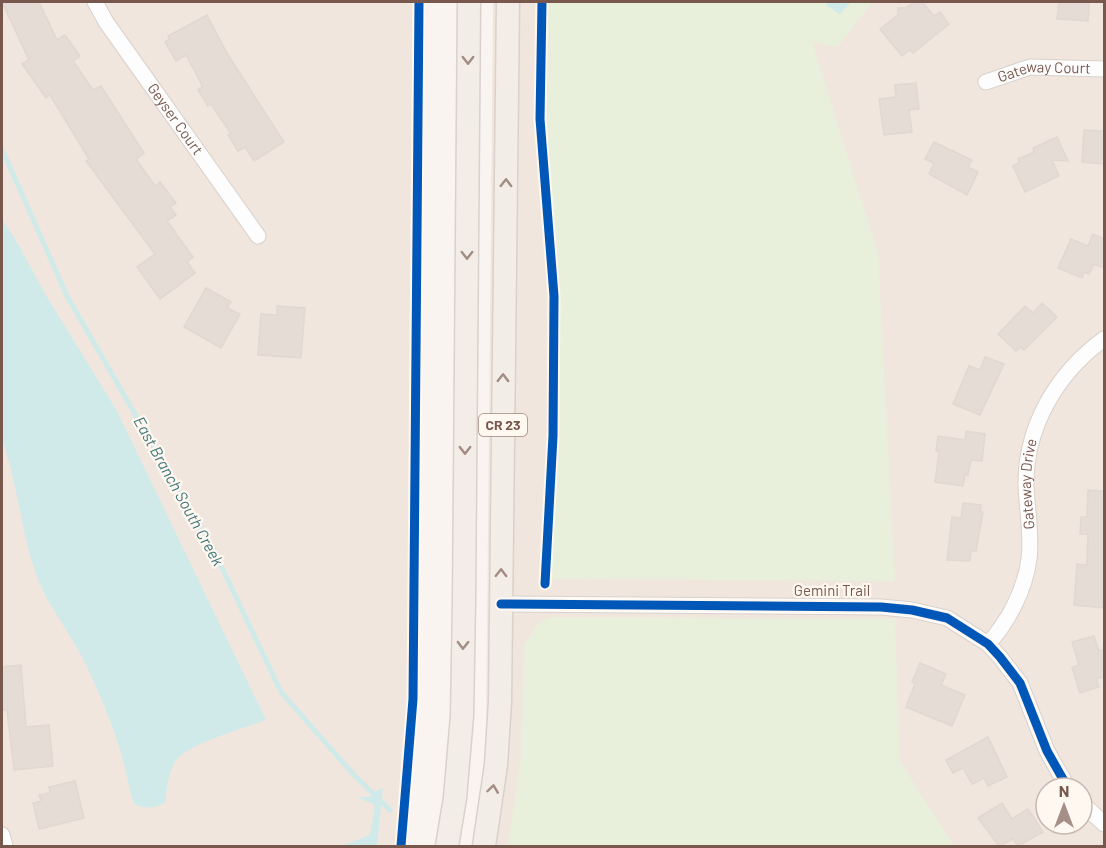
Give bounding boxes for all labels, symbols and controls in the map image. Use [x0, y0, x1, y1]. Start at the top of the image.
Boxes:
one-way arrow [462, 55, 474, 64]
street label: Gateway Court [995, 57, 1091, 85]
street label: Geyser Court [144, 79, 207, 158]
one-way arrow [500, 179, 512, 188]
one-way arrow [461, 250, 473, 259]
one-way arrow [497, 374, 510, 383]
water label: East Branch South Creek [130, 413, 229, 569]
road number: CR 23 [479, 414, 527, 436]
street label: Gateway Drive [1016, 436, 1040, 530]
one-way arrow [459, 445, 471, 454]
one-way arrow [495, 569, 507, 578]
street label: Gemini Trail [794, 581, 870, 599]
one-way arrow [457, 640, 470, 649]
north arrow [1034, 776, 1094, 836]
text: N [1059, 781, 1069, 800]
one-way arrow [486, 784, 499, 793]

